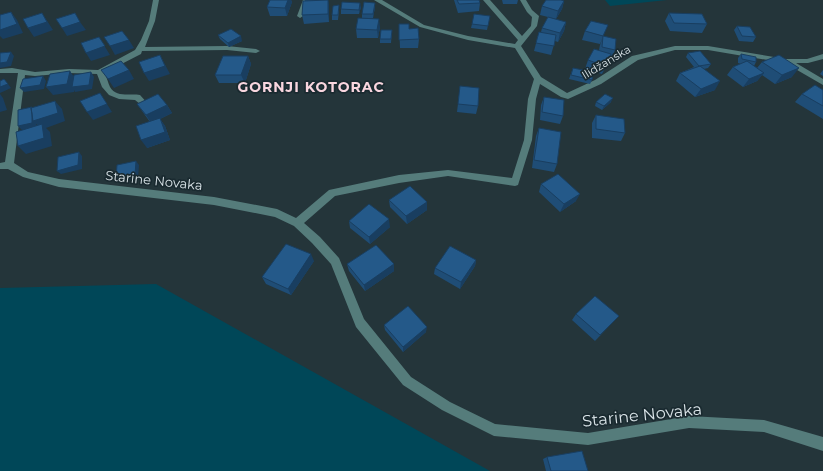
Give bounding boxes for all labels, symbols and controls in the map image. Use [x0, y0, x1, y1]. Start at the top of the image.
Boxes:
street label: Ilidžanska [579, 42, 633, 82]
district label: GORNJI KOTORAC [237, 78, 385, 96]
street label: Starine Novaka [105, 167, 203, 193]
street label: Starine Novaka [581, 399, 703, 431]

